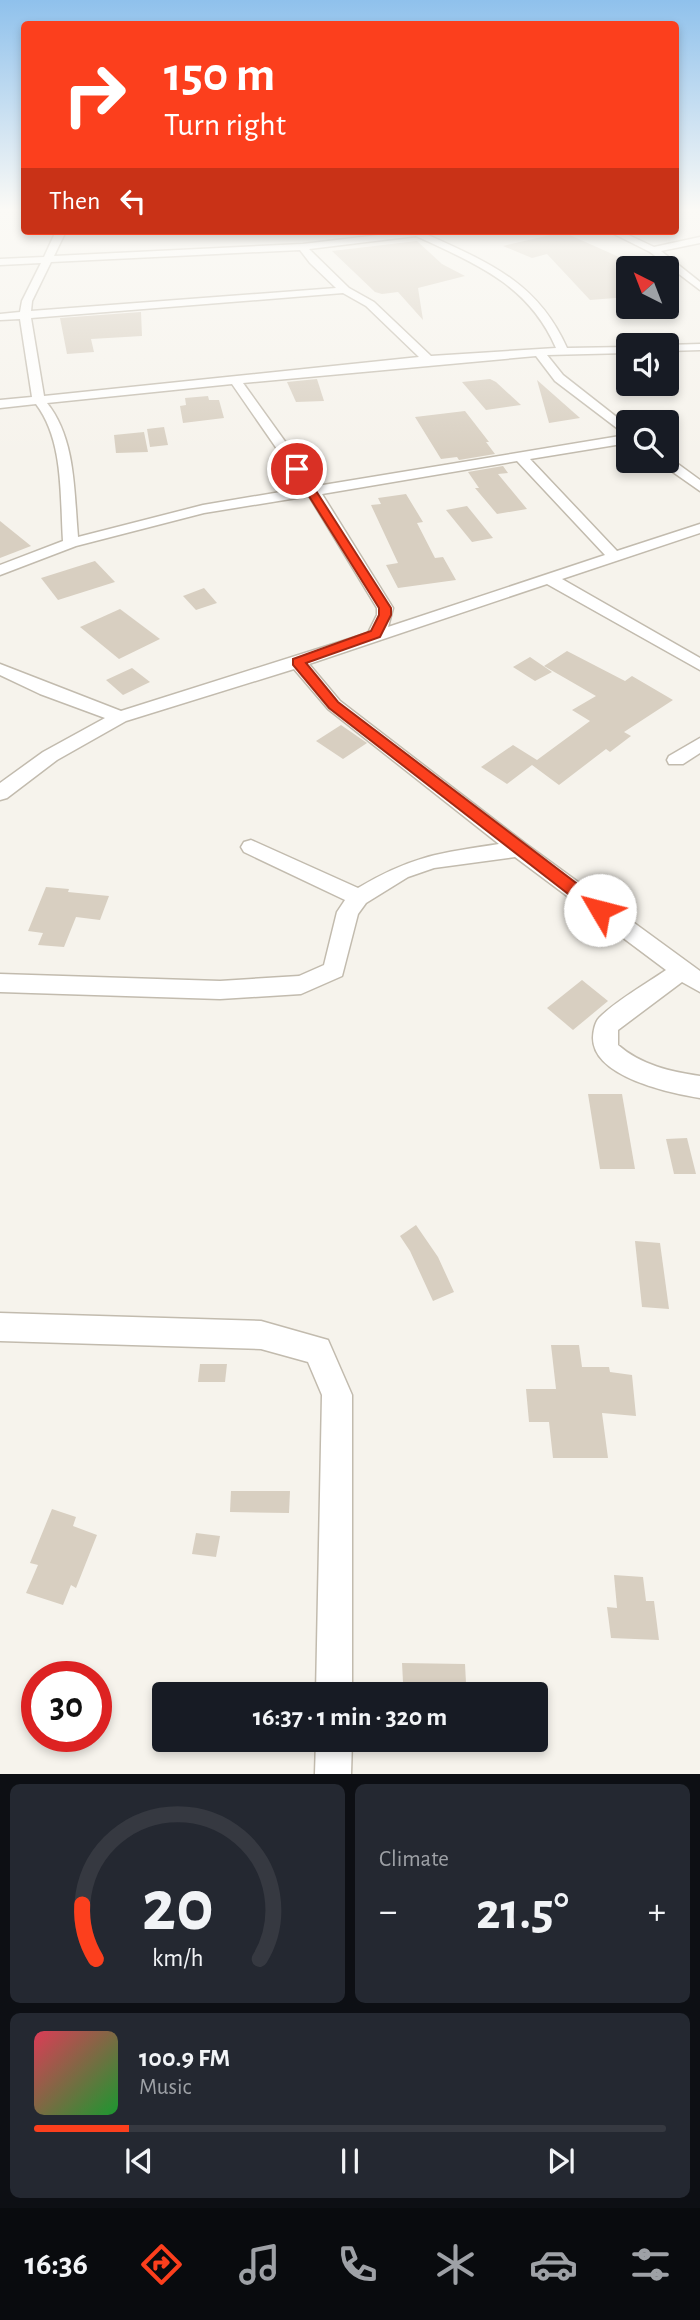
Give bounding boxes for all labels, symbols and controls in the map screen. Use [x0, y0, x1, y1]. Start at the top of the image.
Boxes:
icon: right [49, 49, 140, 140]
text: 150 m [164, 51, 275, 100]
text: Turn right [164, 109, 286, 141]
icon: left [114, 182, 152, 220]
text: Then [49, 188, 100, 214]
north arrow [616, 256, 679, 318]
map controls [616, 256, 679, 473]
button: sound [616, 333, 679, 396]
button: search [616, 410, 679, 473]
pin [267, 439, 327, 499]
icon: arrive [278, 450, 316, 488]
position arrow [563, 873, 637, 947]
speed limit sign: 30 [21, 1661, 112, 1752]
text: 16:37 · 1 min · 320 m [253, 1704, 447, 1730]
text: Climate [379, 1848, 449, 1871]
text: 20 [141, 1872, 214, 1945]
text: 21.5° [476, 1886, 569, 1938]
text: − [379, 1893, 397, 1931]
text: + [648, 1893, 666, 1931]
text: km/h [152, 1946, 203, 1971]
text: 100.9 FM [139, 2045, 230, 2071]
text: Music [139, 2076, 191, 2099]
icon: previous [120, 2142, 158, 2180]
icon: pause [331, 2142, 369, 2180]
icon: next [542, 2142, 580, 2180]
icon: directions [137, 2240, 186, 2289]
icon: music [235, 2240, 284, 2289]
icon: phone [333, 2240, 382, 2289]
icon: climate [431, 2240, 480, 2289]
icon: car [529, 2240, 578, 2289]
icon: filters [626, 2240, 675, 2289]
text: 16:36 [24, 2248, 88, 2280]

